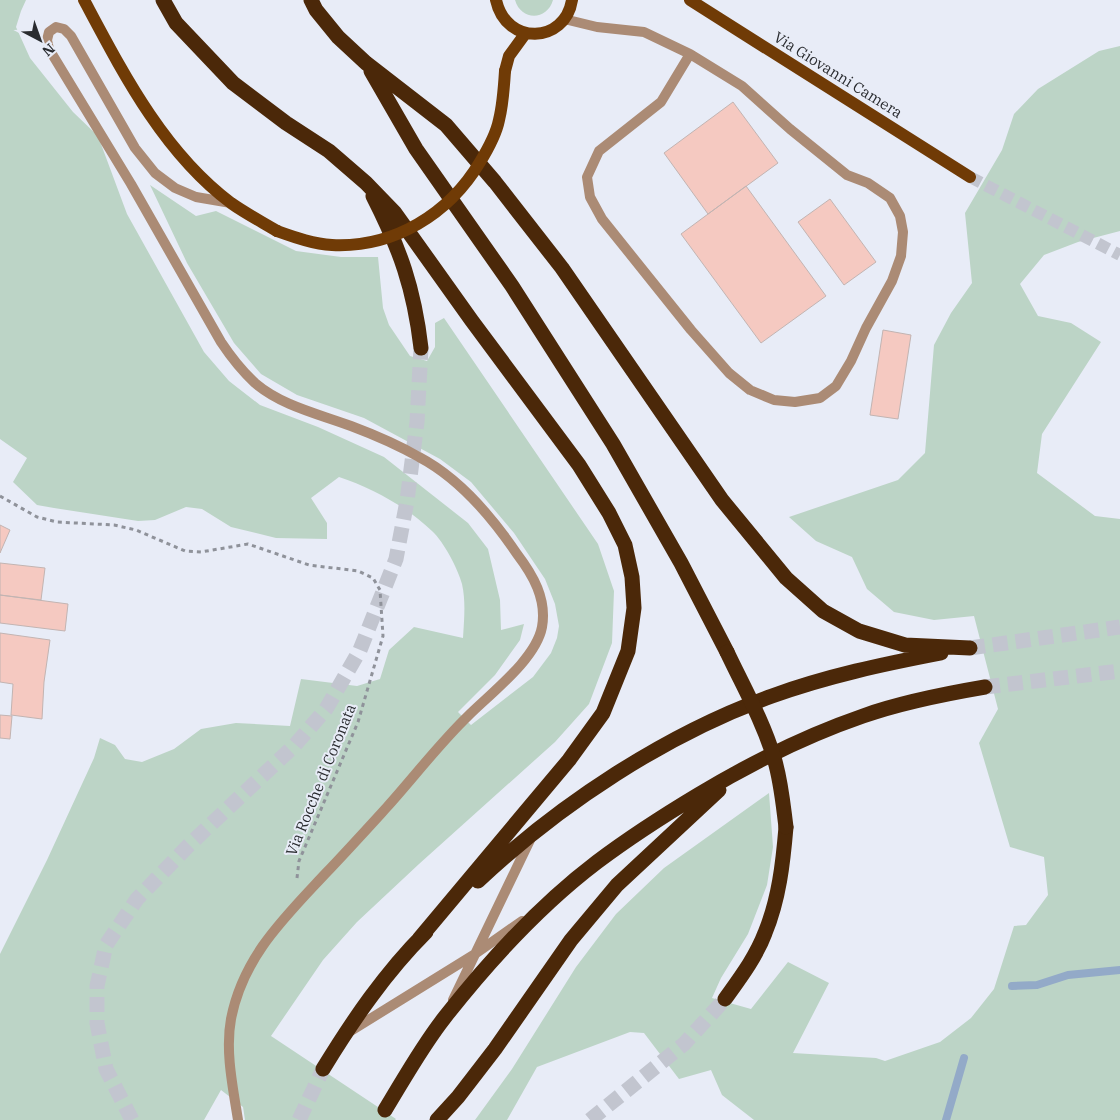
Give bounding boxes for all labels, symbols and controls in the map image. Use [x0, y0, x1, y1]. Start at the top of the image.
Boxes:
north arrow [15, 15, 65, 65]
street label: Via Giovanni Camera [770, 27, 906, 122]
text: N [38, 39, 59, 60]
street label: Via Rocche di Coronata [281, 701, 360, 859]

